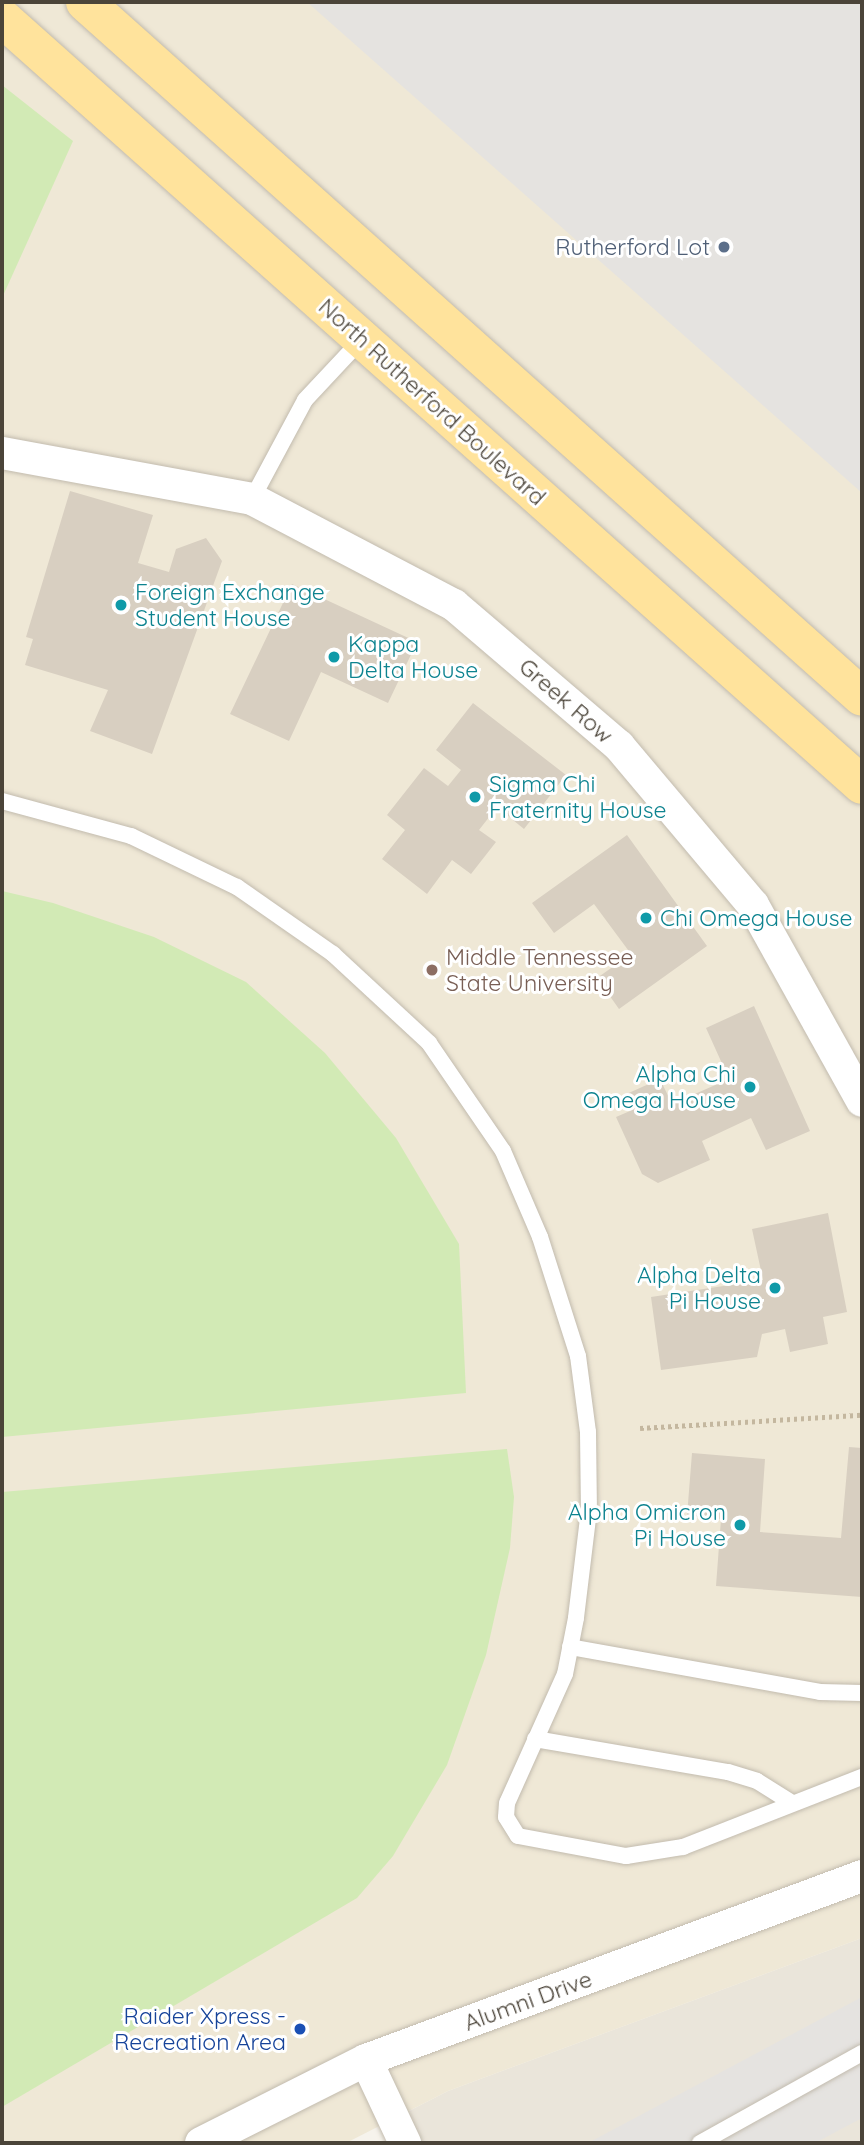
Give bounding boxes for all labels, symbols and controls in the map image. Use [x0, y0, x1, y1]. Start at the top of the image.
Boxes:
place label: Rutherford Lot [555, 233, 710, 261]
marker: Rutherford Lot [716, 239, 732, 255]
street label: North Rutherford Boulevard [313, 293, 551, 511]
place label: Foreign Exchange Student House [135, 578, 325, 632]
marker: Foreign Exchange Student House [113, 597, 129, 613]
place label: Kappa Delta House [348, 630, 478, 684]
marker: Kappa Delta House [326, 649, 342, 665]
street label: Greek Row [513, 653, 619, 749]
place label: Sigma Chi Fraternity House [489, 770, 667, 824]
marker: Sigma Chi Fraternity House [467, 789, 483, 805]
place label: Chi Omega House [660, 904, 853, 932]
marker: Chi Omega House [638, 910, 654, 926]
place label: Middle Tennessee State University [446, 943, 633, 997]
marker: Middle Tennessee State University [424, 962, 440, 978]
place label: Alpha Chi Omega House [583, 1060, 736, 1114]
marker: Alpha Chi Omega House [742, 1079, 758, 1095]
place label: Alpha Delta Pi House [637, 1261, 761, 1315]
marker: Alpha Delta Pi House [767, 1280, 783, 1296]
place label: Alpha Omicron Pi House [568, 1498, 726, 1552]
marker: Alpha Omicron Pi House [732, 1517, 748, 1533]
street label: Alumni Drive [460, 1965, 596, 2037]
place label: Raider Xpress - Recreation Area [114, 2002, 286, 2056]
marker: Raider Xpress - Recreation Area [292, 2021, 308, 2037]

